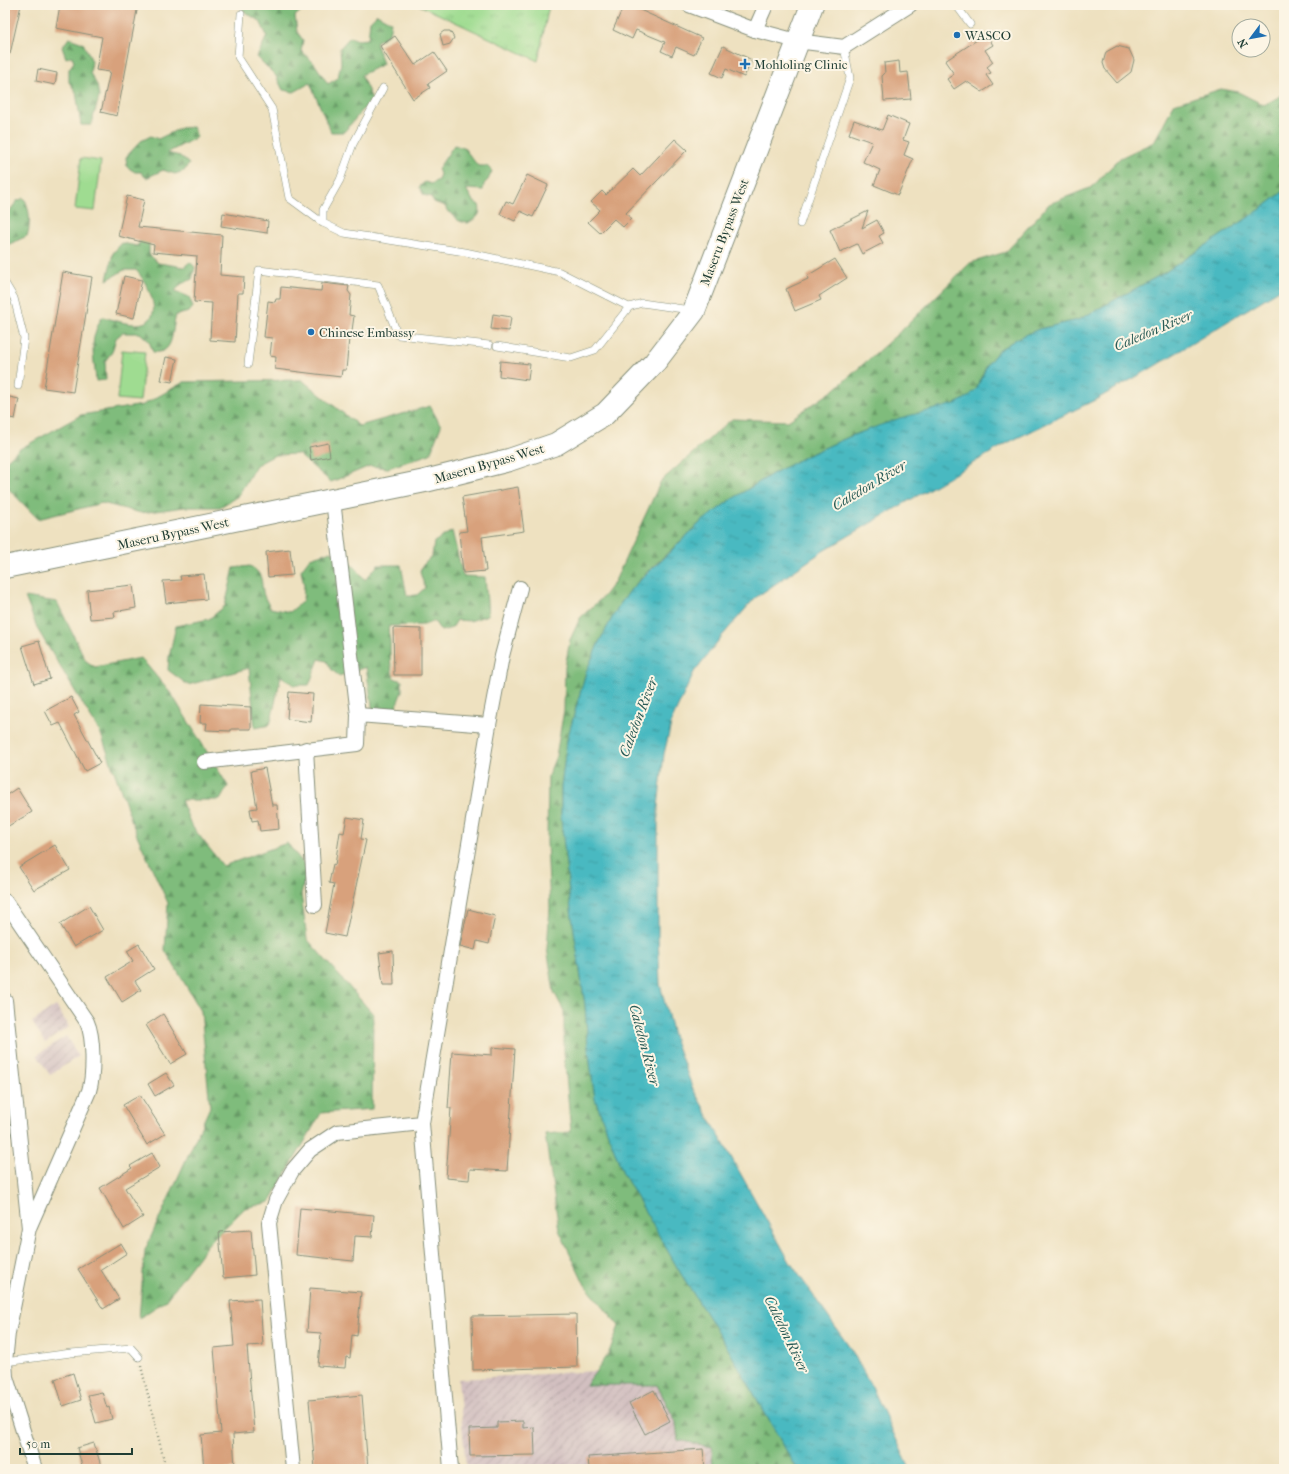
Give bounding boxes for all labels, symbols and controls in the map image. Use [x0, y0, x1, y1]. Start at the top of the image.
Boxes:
north arrow [1231, 18, 1271, 58]
place label: WASCO [964, 28, 1011, 43]
marker: WASCO [952, 30, 962, 40]
text: N [1235, 36, 1251, 50]
place label: Mohloling Clinic [754, 57, 848, 72]
marker: Mohloling Clinic [739, 58, 751, 70]
street label: Maseru Bypass West [697, 176, 752, 288]
water label: Caledon River [1112, 306, 1196, 355]
place label: Chinese Embassy [319, 325, 416, 340]
marker: Chinese Embassy [306, 327, 316, 337]
street label: Maseru Bypass West [433, 441, 546, 486]
water label: Caledon River [829, 456, 911, 514]
street label: Maseru Bypass West [116, 514, 230, 553]
water label: Caledon River [616, 674, 662, 759]
water label: Caledon River [626, 1003, 664, 1089]
water label: Caledon River [761, 1293, 813, 1377]
scale bar [20, 1430, 132, 1456]
text: 50 m [26, 1437, 50, 1451]

